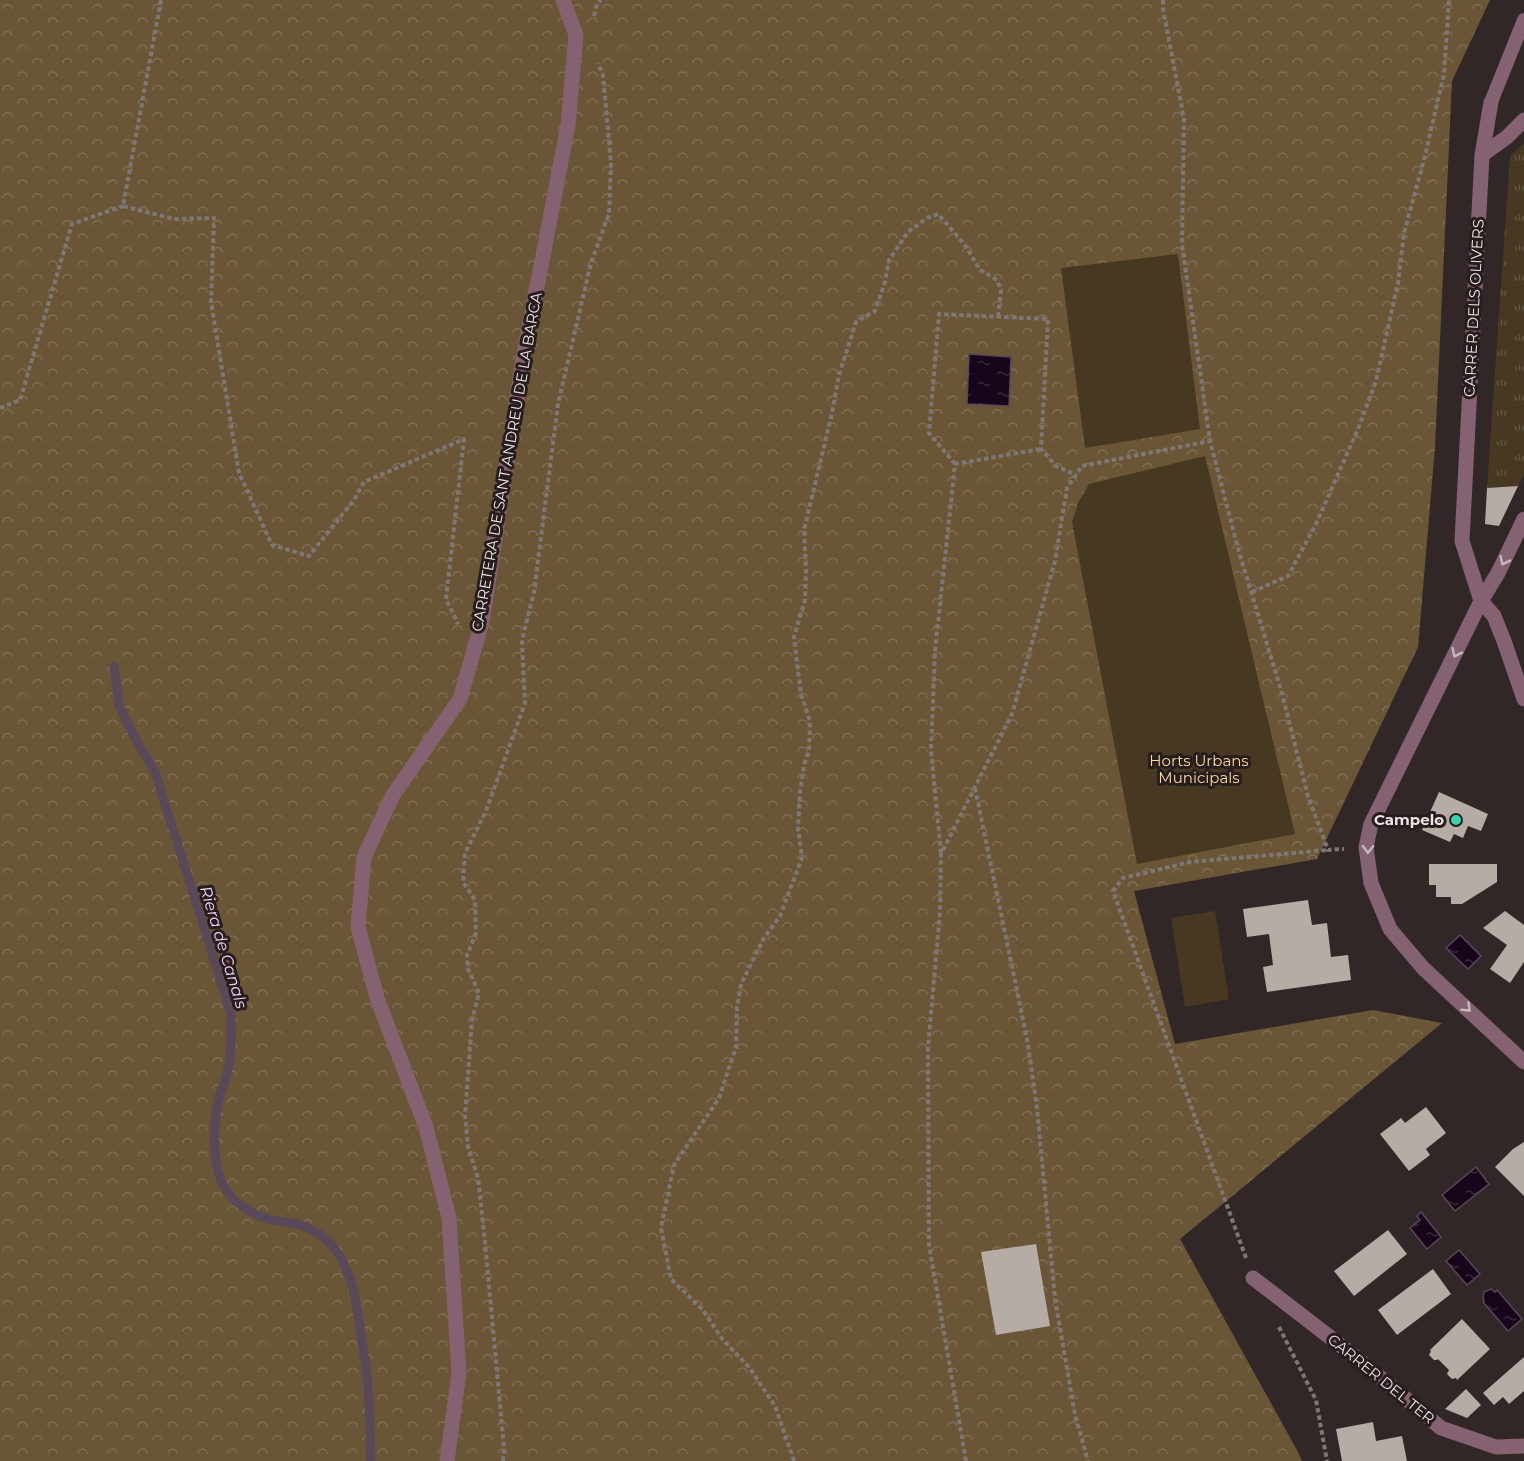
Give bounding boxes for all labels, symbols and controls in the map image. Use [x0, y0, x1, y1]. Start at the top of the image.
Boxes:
street label: CARRER DELS OLIVERS [1459, 219, 1488, 397]
street label: CARRETERA DE SANT ANDREU DE LA BARCA [467, 291, 546, 633]
one-way arrow [1499, 554, 1511, 565]
one-way arrow [1451, 647, 1463, 658]
park label: Horts Urbans Municipals [1149, 751, 1249, 787]
place label: Campelo [1374, 810, 1444, 829]
marker: Campelo [1449, 813, 1463, 827]
one-way arrow [1362, 845, 1374, 854]
water label: Riera de Canals [196, 884, 251, 1011]
one-way arrow [1459, 1001, 1470, 1012]
street label: CARRER DEL TER [1324, 1330, 1439, 1428]

